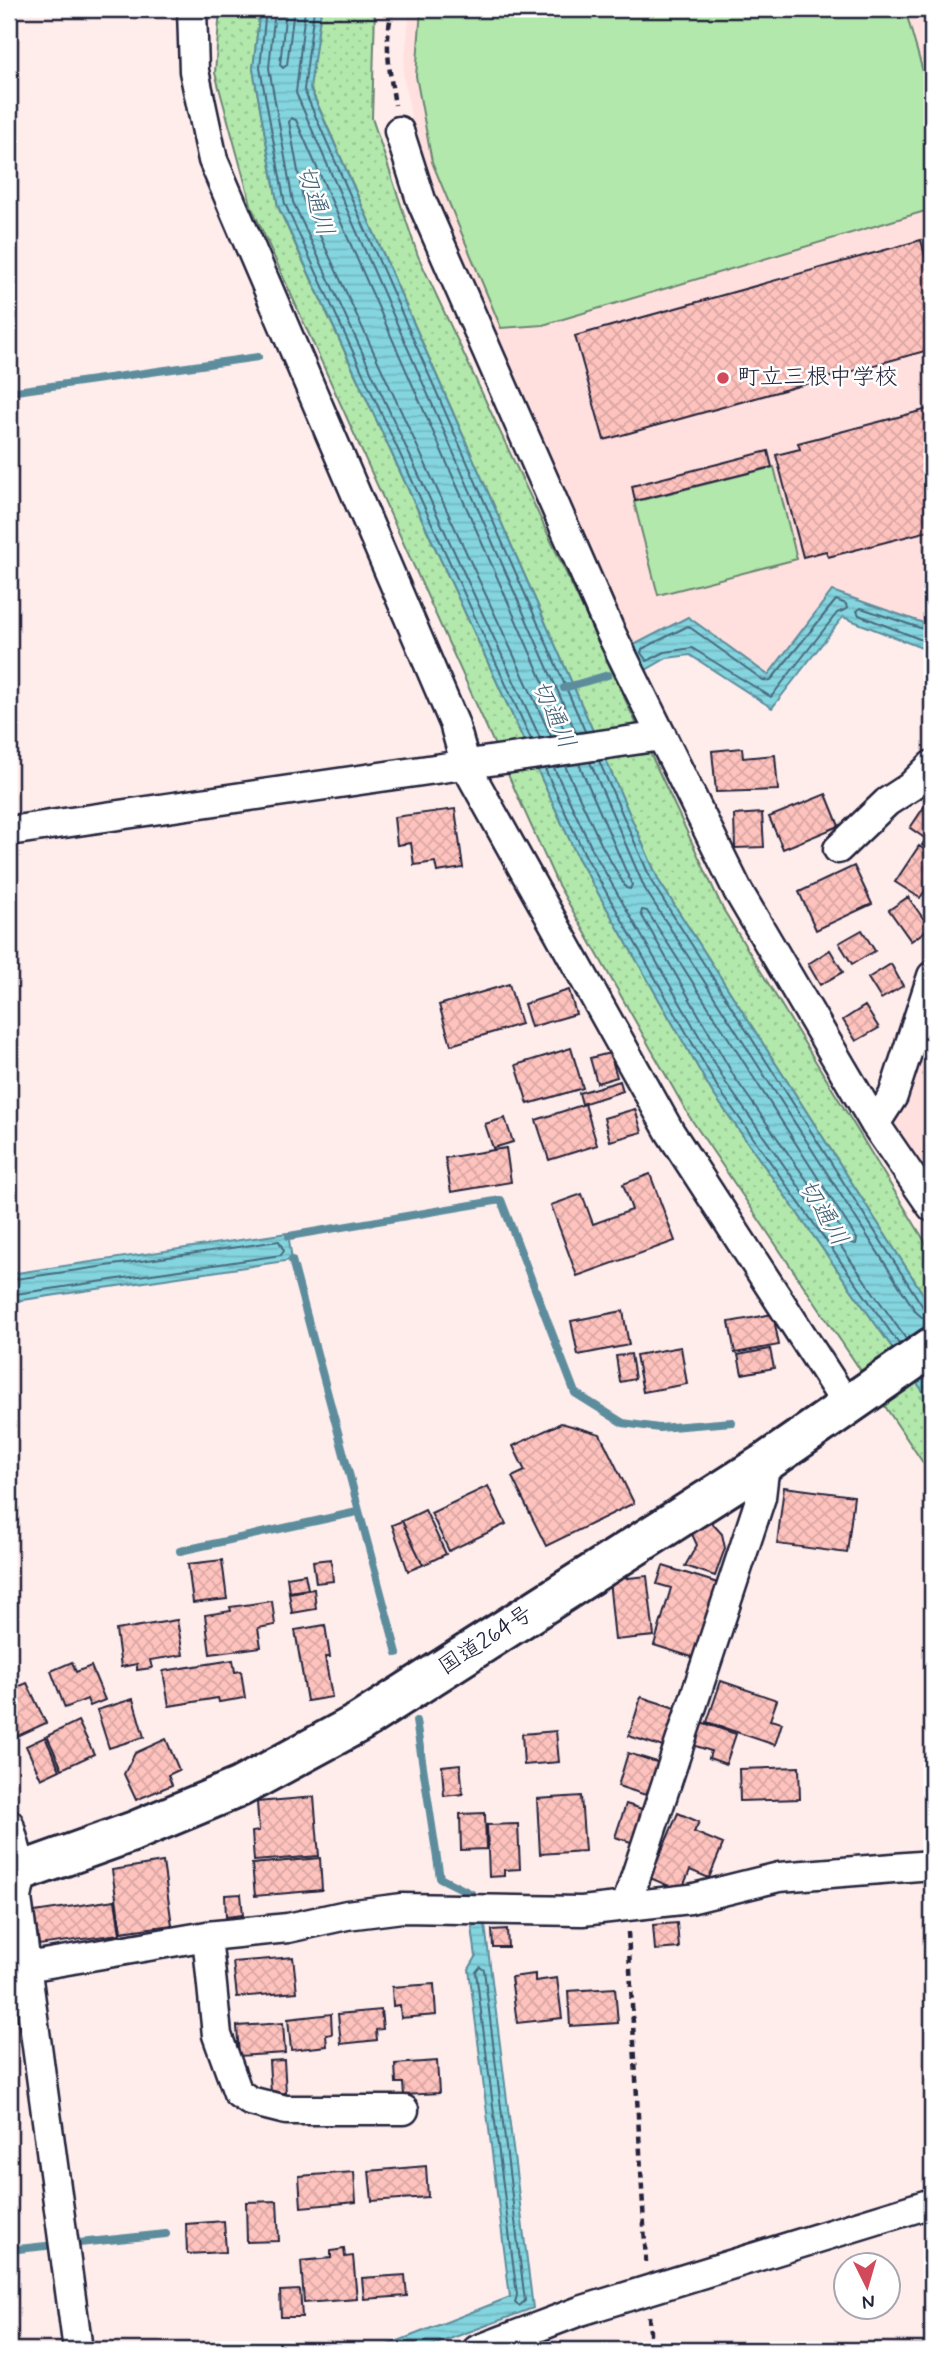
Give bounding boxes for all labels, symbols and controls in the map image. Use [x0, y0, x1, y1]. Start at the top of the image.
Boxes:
water label: 切通川 [290, 162, 340, 240]
place label: 町立三根中学校 [737, 363, 898, 393]
marker: 町立三根中学校 [715, 370, 731, 386]
water label: 切通川 [524, 676, 582, 754]
water label: 切通川 [792, 1174, 854, 1252]
street label: 国道264号 [433, 1599, 539, 1683]
north arrow [832, 2250, 902, 2320]
text: N [861, 2288, 876, 2314]

